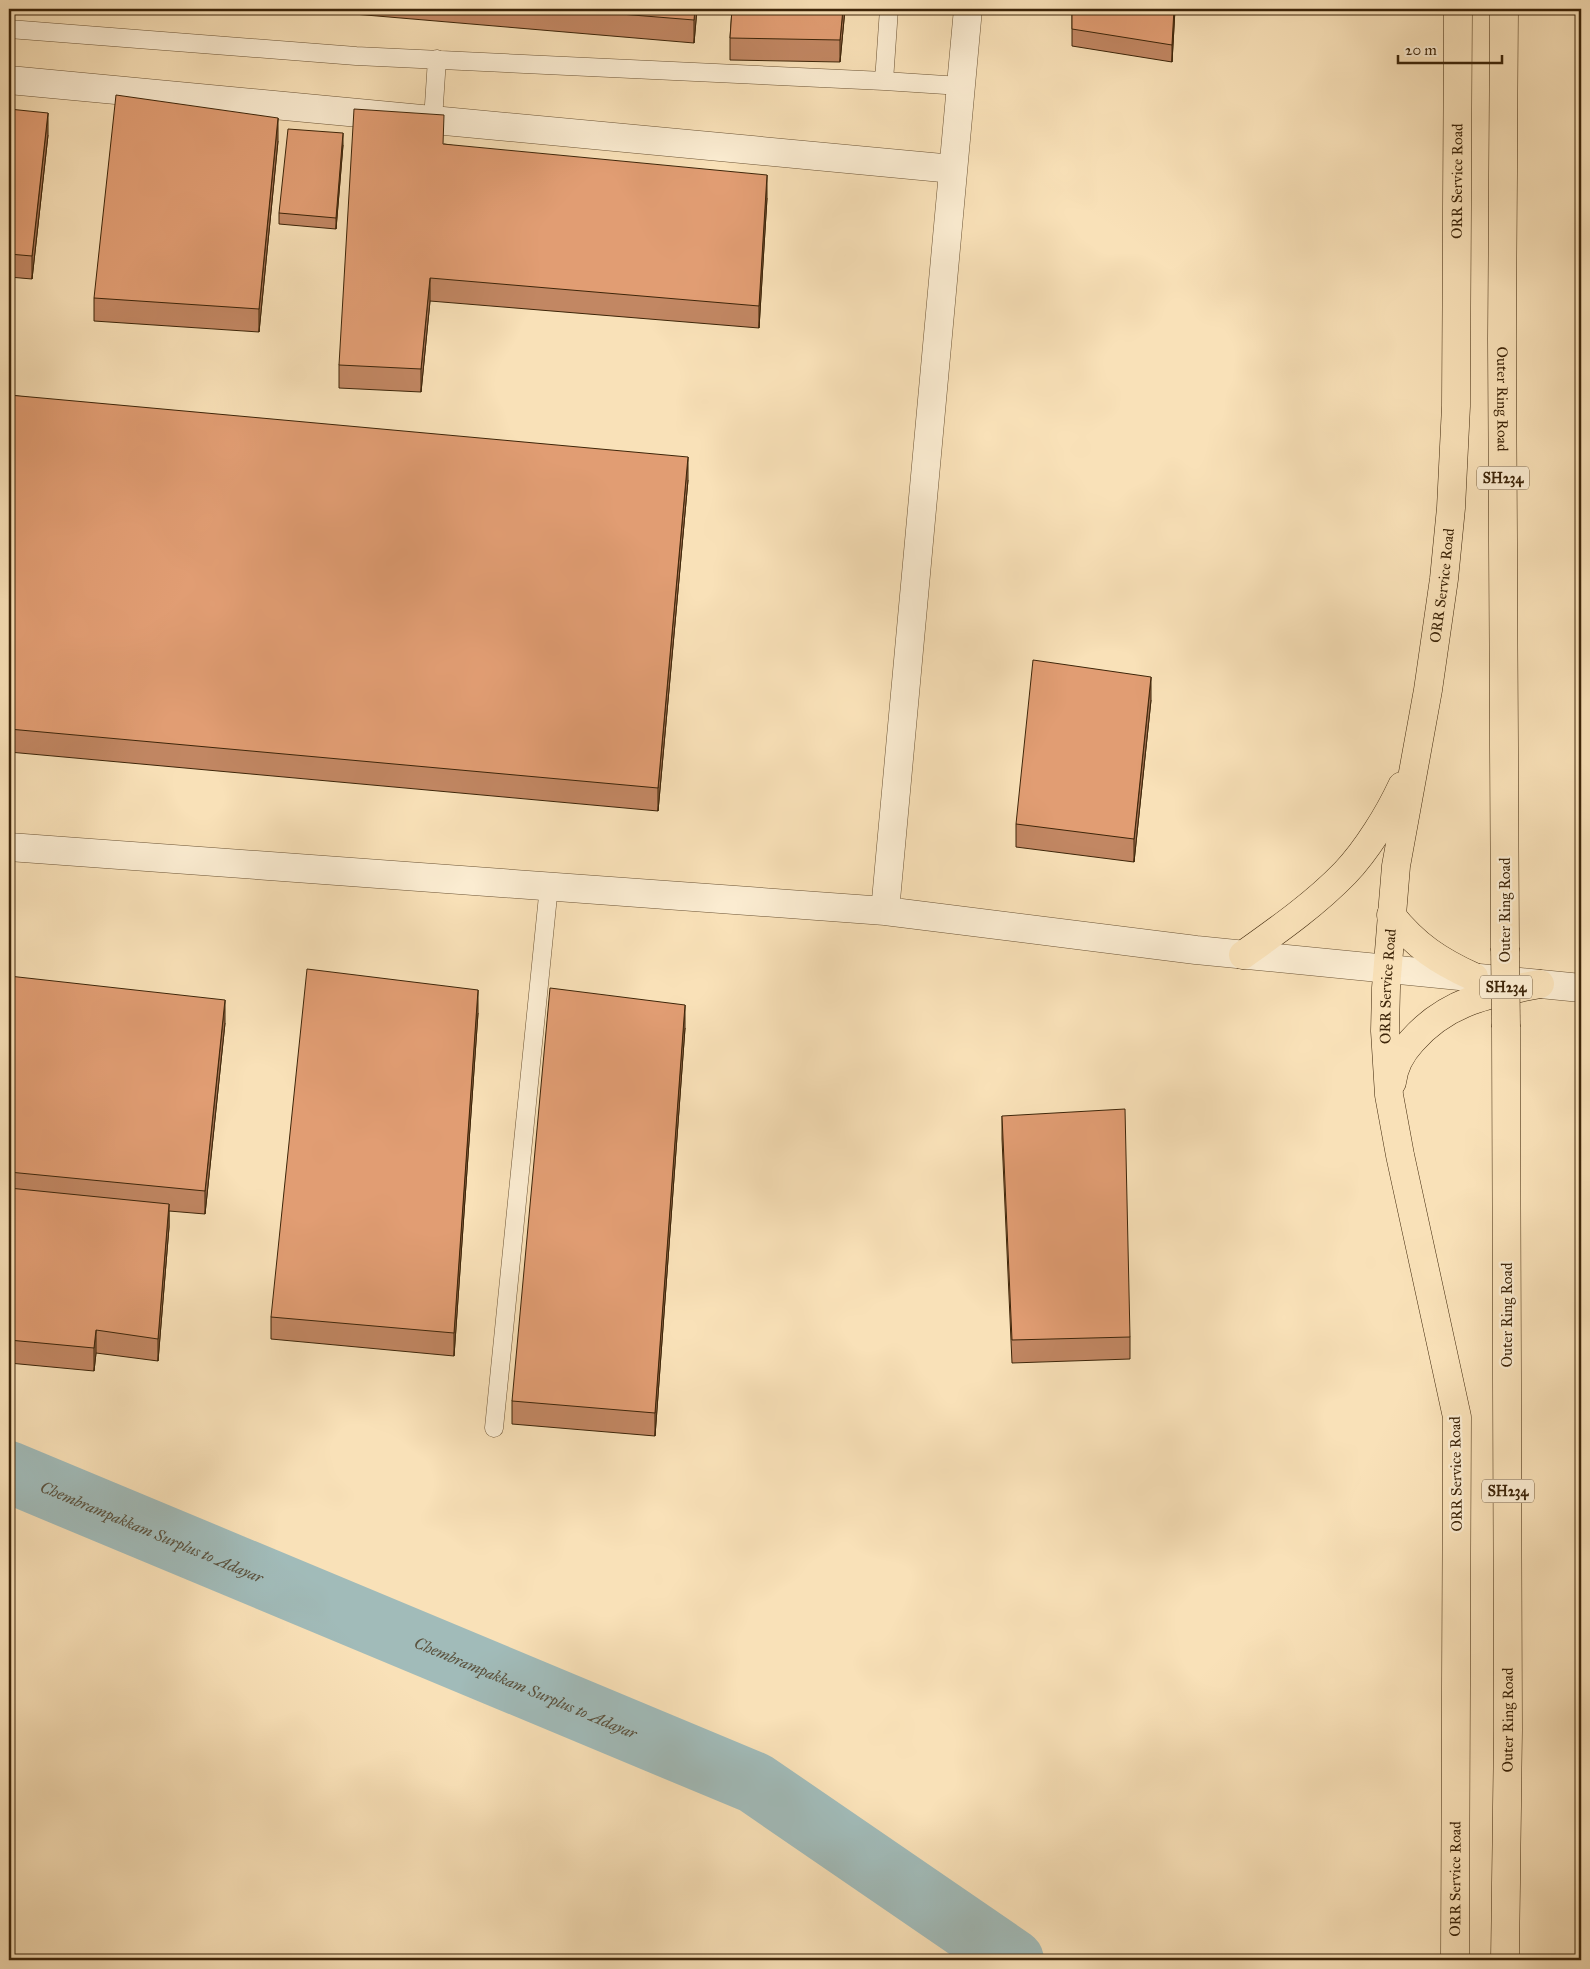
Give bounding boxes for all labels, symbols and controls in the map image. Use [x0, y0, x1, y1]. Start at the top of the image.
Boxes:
scale bar [1398, 32, 1501, 64]
text: 20 m [1405, 41, 1437, 59]
street label: ORR Service Road [1448, 123, 1466, 239]
street label: Outer Ring Road [1493, 346, 1512, 452]
road number: SH234 [1477, 466, 1529, 489]
street label: ORR Service Road [1426, 527, 1458, 644]
street label: Outer Ring Road [1496, 857, 1514, 962]
street label: ORR Service Road [1376, 928, 1400, 1045]
road number: SH234 [1480, 976, 1532, 999]
street label: Outer Ring Road [1498, 1262, 1516, 1367]
street label: ORR Service Road [1446, 1416, 1466, 1532]
water label: Chembrampakkam Surplus to Adayar [38, 1477, 268, 1587]
road number: SH234 [1482, 1480, 1534, 1502]
water label: Chembrampakkam Surplus to Adayar [412, 1633, 641, 1743]
street label: Outer Ring Road [1498, 1667, 1517, 1773]
street label: ORR Service Road [1446, 1821, 1465, 1937]

